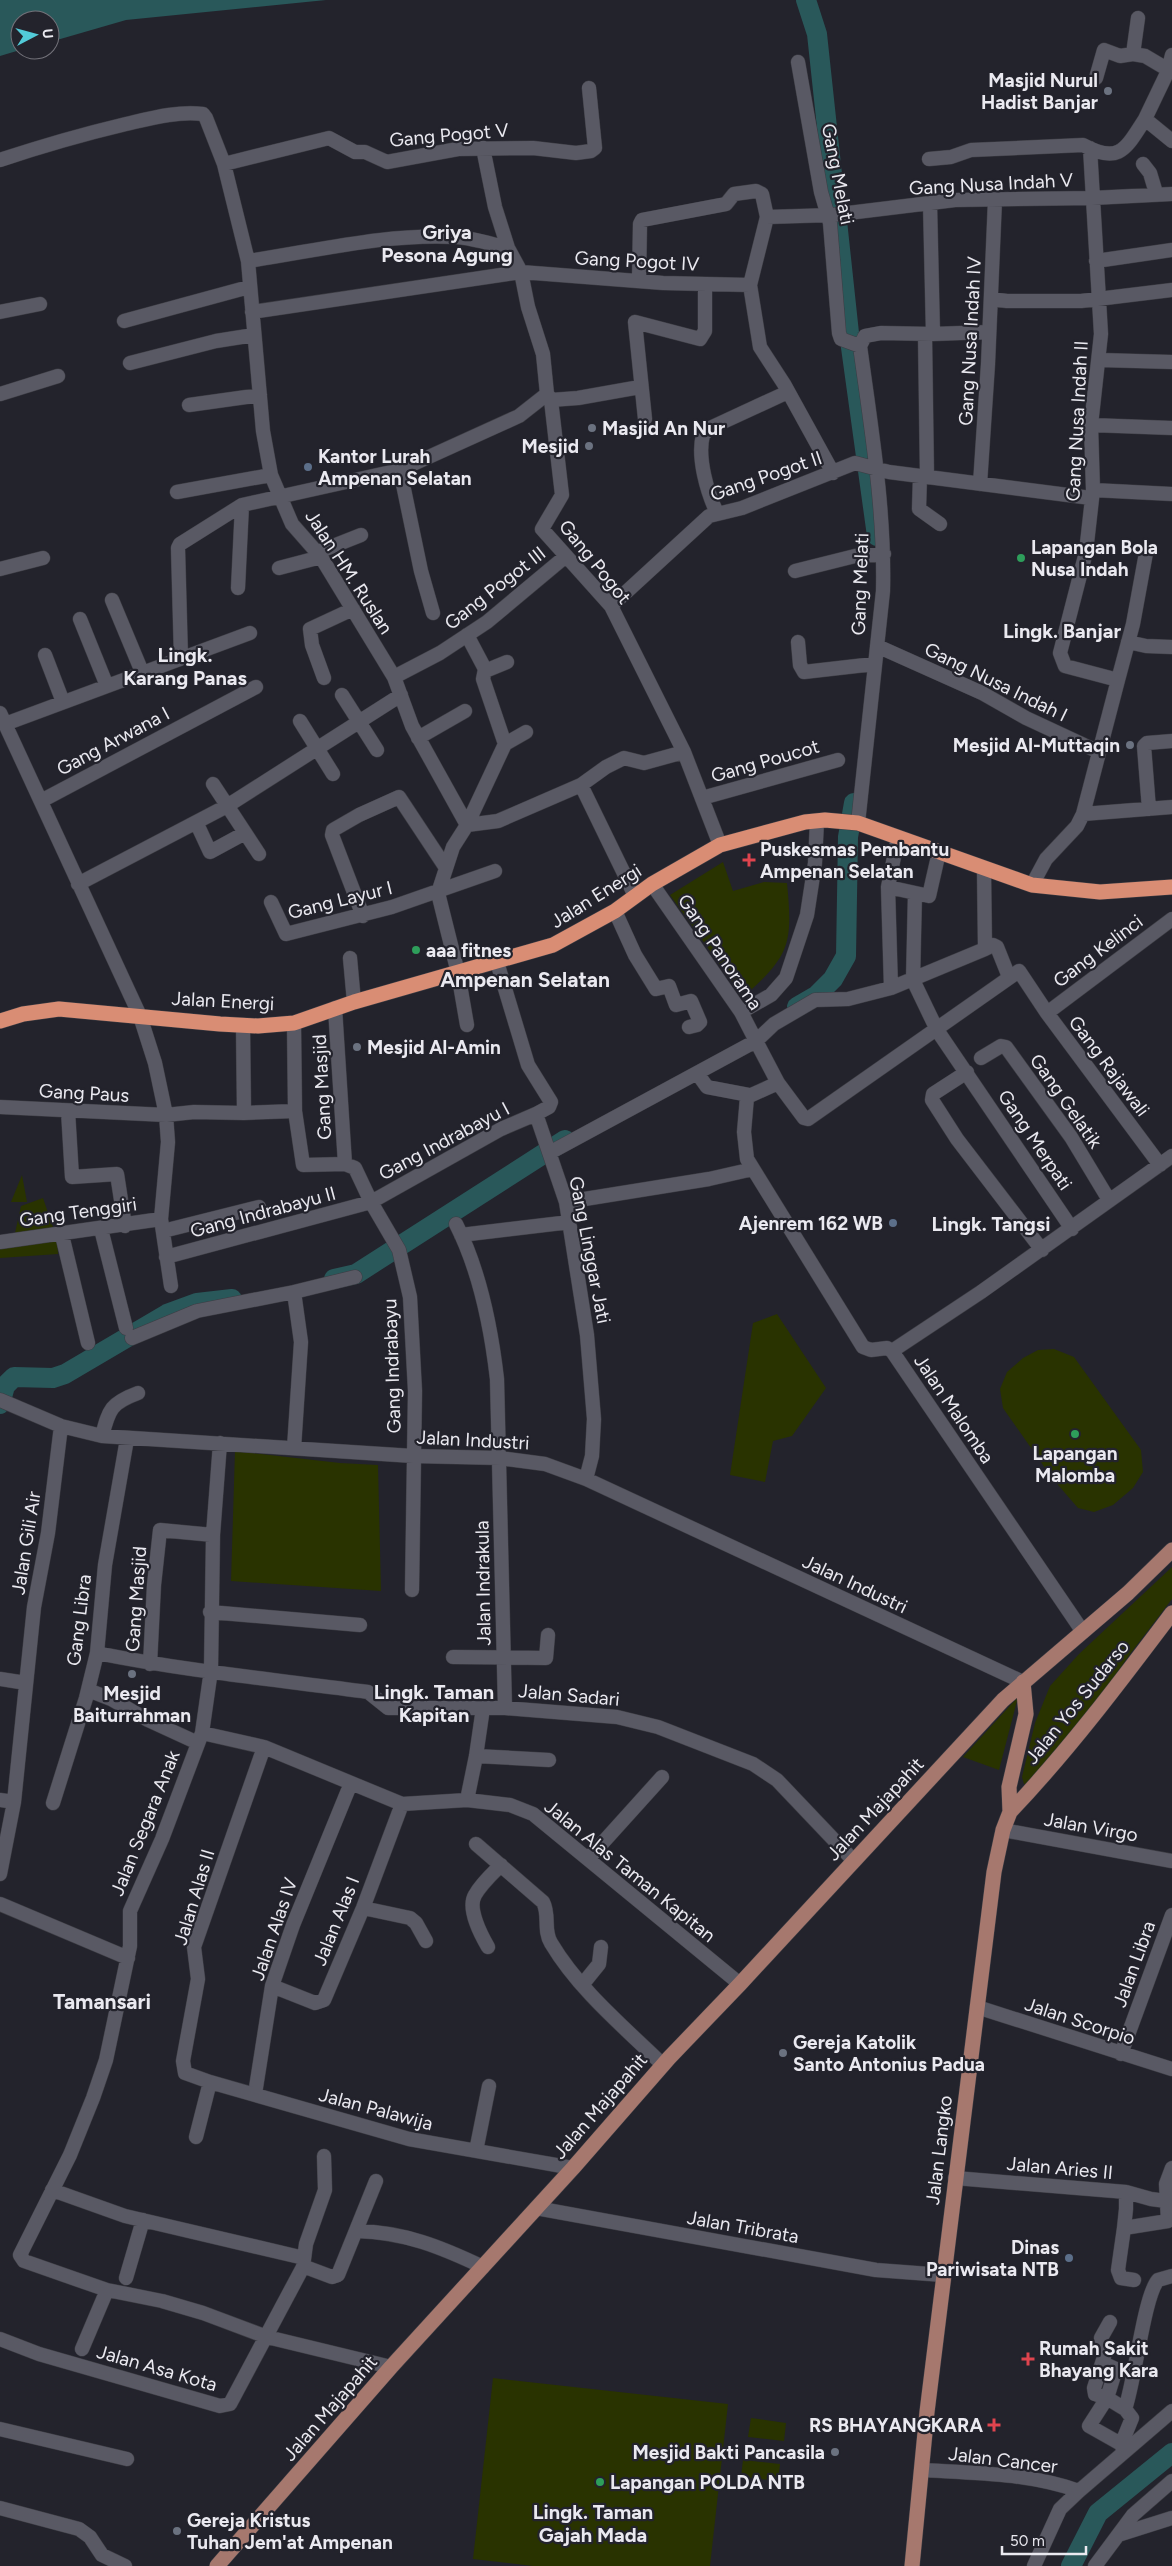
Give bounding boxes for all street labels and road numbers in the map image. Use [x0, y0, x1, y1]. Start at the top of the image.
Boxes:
street label: Gang Pogot V [388, 118, 510, 152]
street label: Gang Melati [817, 121, 859, 227]
street label: Gang Nusa Indah V [908, 168, 1074, 200]
street label: Gang Pogot IV [574, 246, 700, 276]
street label: Gang Nusa Indah IV [954, 256, 986, 426]
street label: Gang Nusa Indah II [1061, 340, 1093, 502]
street label: Gang Pogot II [707, 446, 825, 506]
street label: Jalan HM. Ruslan [300, 506, 398, 638]
street label: Gang Pogot [554, 515, 636, 609]
street label: Gang Melati [847, 532, 873, 636]
street label: Gang Pogot III [440, 541, 550, 635]
street label: Gang Nusa Indah I [921, 637, 1071, 727]
street label: Gang Arwana I [53, 702, 173, 780]
street label: Gang Poucot [708, 735, 822, 787]
street label: Jalan Energi [546, 859, 646, 933]
street label: Gang Layur I [285, 876, 395, 924]
street label: Gang Panorama [673, 890, 767, 1014]
street label: Gang Kelinci [1049, 910, 1147, 992]
street label: Jalan Energi [171, 987, 275, 1015]
street label: Gang Rajawali [1064, 1011, 1154, 1121]
street label: Gang Masjid [308, 1034, 336, 1140]
street label: Gang Gelatik [1025, 1049, 1107, 1153]
street label: Gang Paus [38, 1079, 130, 1107]
street label: Gang Merpati [993, 1085, 1077, 1195]
street label: Gang Indrabayu I [375, 1097, 513, 1185]
street label: Gang Linggar Jati [564, 1174, 616, 1326]
street label: Gang Indrabayu II [188, 1181, 338, 1243]
street label: Gang Tenggiri [18, 1192, 138, 1232]
street label: Gang Indrabayu [378, 1298, 406, 1434]
street label: Jalan Malomba [909, 1350, 999, 1468]
street label: Jalan Industri [416, 1426, 530, 1454]
street label: Jalan Gili Air [6, 1489, 46, 1596]
street label: Jalan Indrakula [470, 1520, 496, 1646]
street label: Gang Masjid [121, 1545, 151, 1653]
street label: Jalan Industri [799, 1550, 911, 1618]
street label: Gang Libra [62, 1573, 96, 1667]
street label: Jalan Yos Sudarso [1020, 1635, 1134, 1769]
street label: Jalan Sadari [517, 1679, 621, 1711]
street label: Jalan Segara Anak [105, 1746, 185, 1899]
street label: Jalan Majapahit [821, 1753, 929, 1865]
street label: Jalan Alas Taman Kapitan [540, 1795, 720, 1947]
street label: Jalan Virgo [1042, 1807, 1140, 1847]
street label: Jalan Alas II [168, 1846, 220, 1948]
street label: Jalan Alas I [308, 1873, 364, 1969]
street label: Jalan Alas IV [246, 1875, 302, 1983]
street label: Jalan Libra [1108, 1918, 1160, 2010]
street label: Jalan Scorpio [1022, 1992, 1138, 2050]
street label: Jalan Majapahit [548, 2049, 652, 2163]
street label: Jalan Palawija [317, 2083, 435, 2135]
street label: Jalan Langko [921, 2094, 957, 2206]
street label: Jalan Aries II [1006, 2152, 1114, 2184]
street label: Jalan Tribrata [685, 2206, 801, 2248]
street label: Jalan Asa Kota [94, 2340, 220, 2396]
street label: Jalan Majapahit [278, 2351, 382, 2465]
street label: Jalan Cancer [947, 2442, 1059, 2478]

